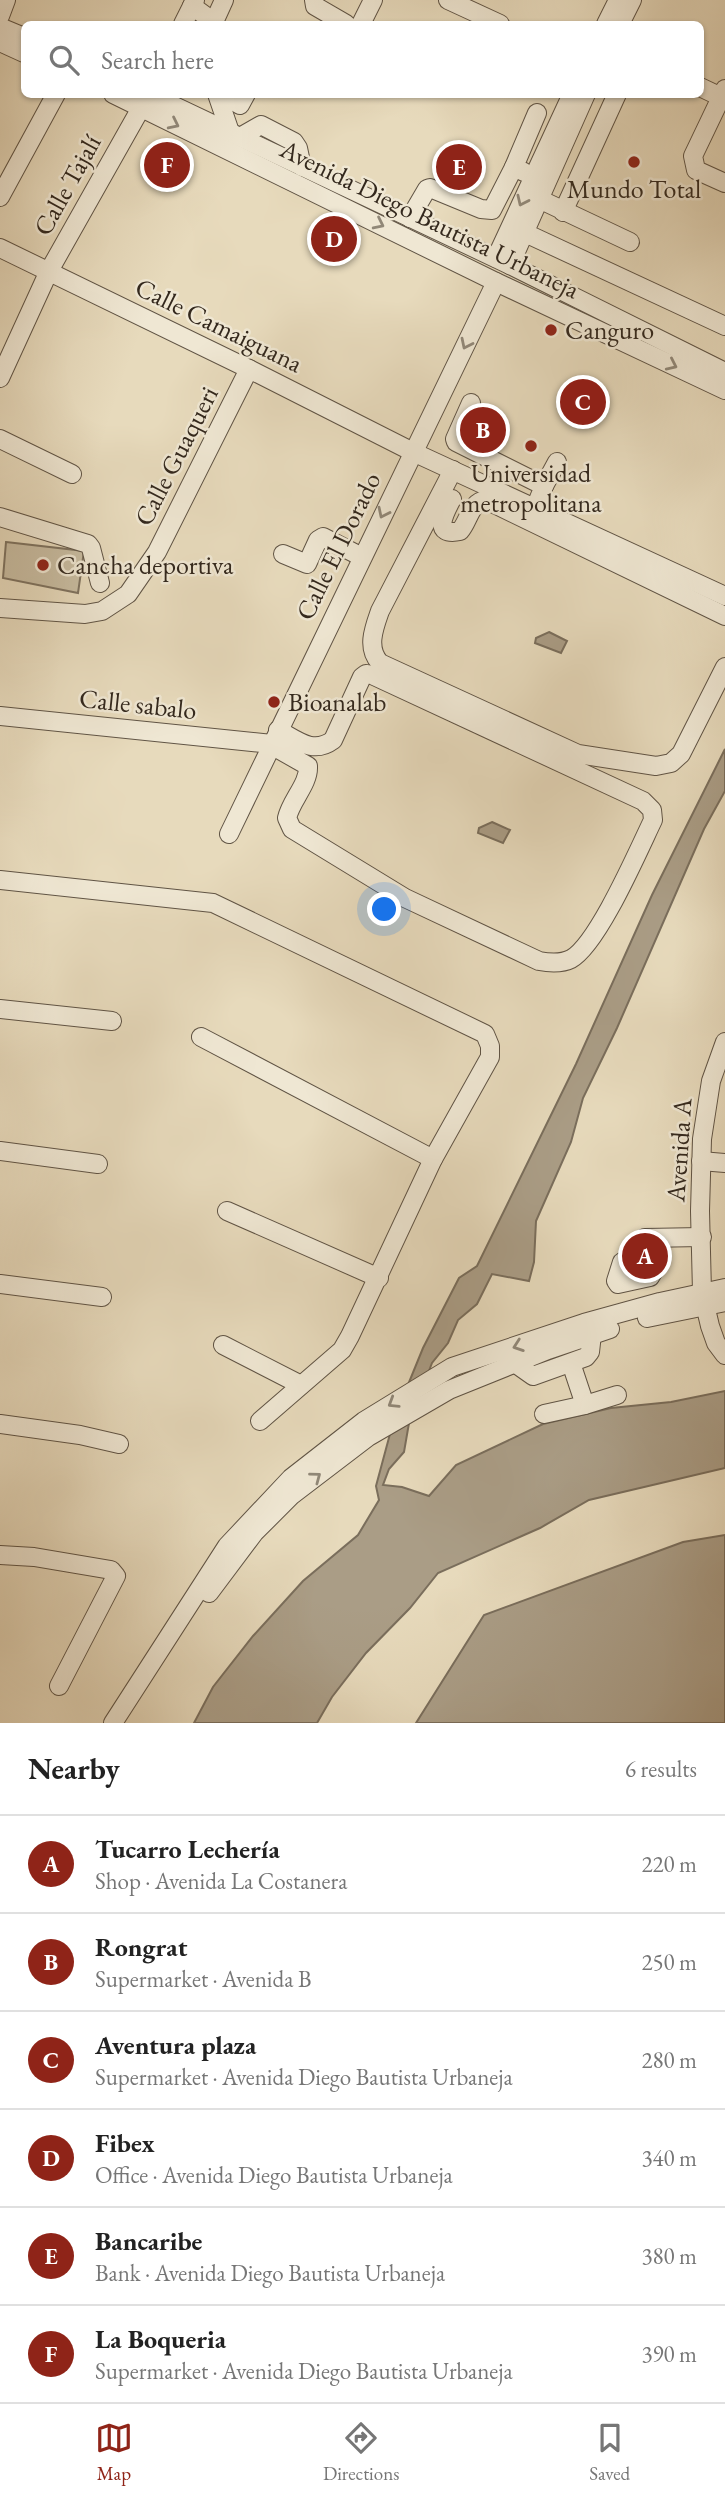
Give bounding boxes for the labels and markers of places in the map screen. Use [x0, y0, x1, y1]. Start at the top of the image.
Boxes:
pin: F [144, 139, 190, 191]
pin: E [436, 141, 482, 193]
marker: Mundo Total [626, 154, 642, 170]
place label: Mundo Total [567, 172, 701, 206]
pin: D [311, 213, 357, 265]
place label: Canguro [565, 313, 654, 347]
marker: Canguro [543, 322, 559, 338]
pin: C [560, 376, 606, 428]
pin: B [460, 404, 506, 456]
marker: Universidad metropolitana [523, 438, 539, 454]
place label: Universidad metropolitana [460, 456, 602, 520]
place label: Cancha deportiva [57, 548, 234, 582]
marker: Cancha deportiva [35, 557, 51, 573]
place label: Bioanalab [288, 685, 386, 719]
marker: Bioanalab [266, 694, 282, 710]
pin: A [622, 1230, 668, 1282]

